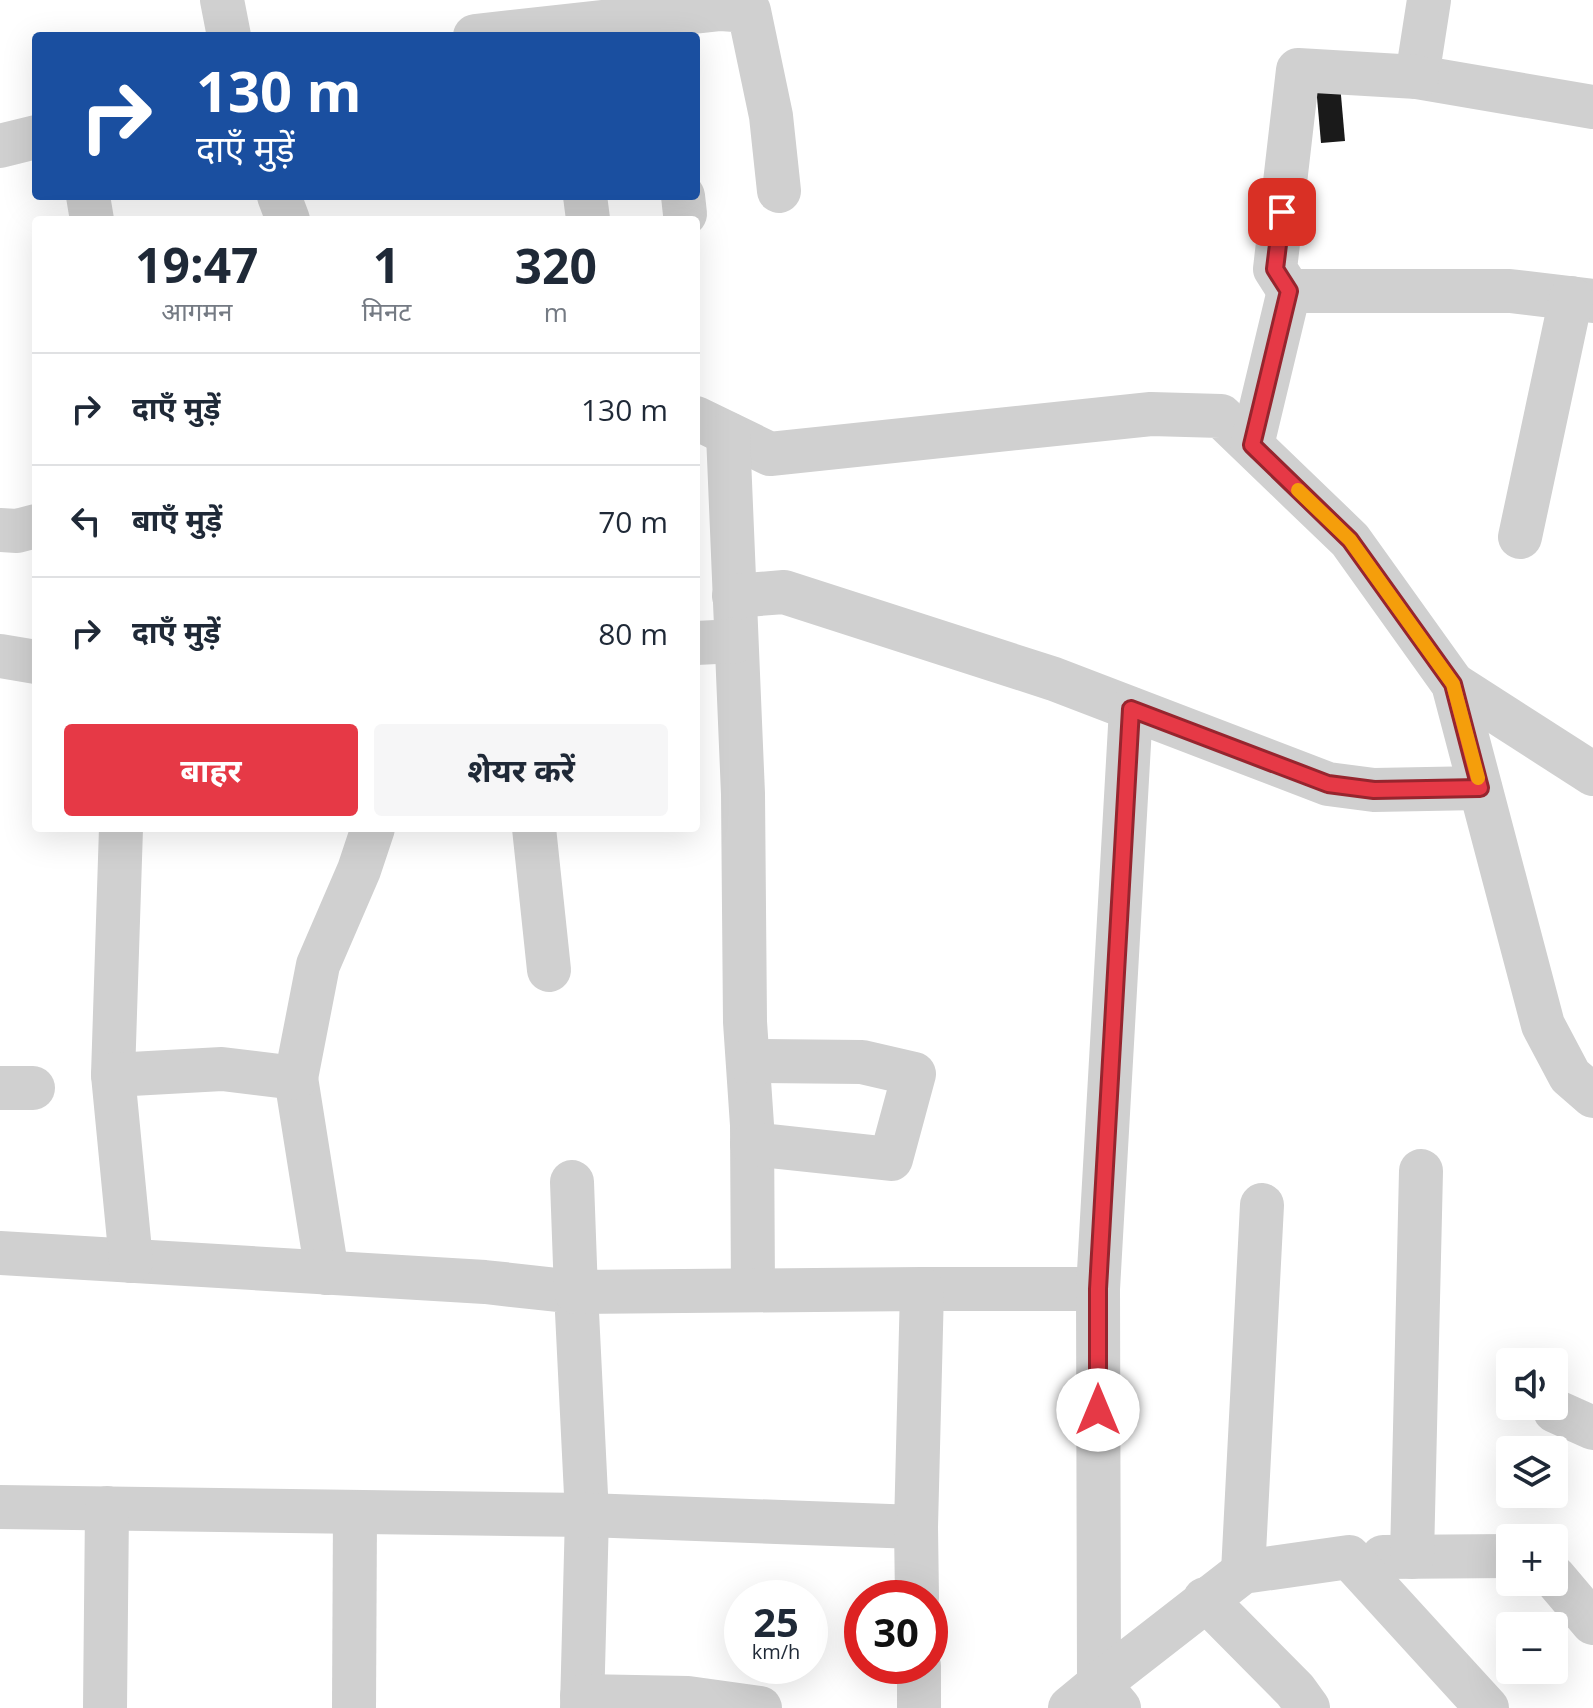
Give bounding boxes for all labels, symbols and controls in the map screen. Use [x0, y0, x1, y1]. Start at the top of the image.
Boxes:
text: 130 m [196, 52, 362, 128]
icon: right [64, 64, 168, 168]
text: दाएँ मुड़ें [196, 124, 295, 173]
pin [1248, 178, 1316, 246]
icon: arrive [1260, 190, 1304, 234]
text: 19:47 [135, 232, 259, 297]
text: 1 [373, 232, 400, 297]
text: 320 [515, 233, 597, 298]
text: आगमन [161, 293, 232, 329]
text: मिनट [362, 293, 411, 329]
text: m [544, 294, 568, 330]
icon: right [64, 387, 108, 431]
text: दाएँ मुड़ें [132, 387, 220, 428]
text: 130 m [581, 389, 668, 430]
icon: left [64, 499, 108, 543]
text: बाएँ मुड़ें [132, 499, 222, 540]
text: 70 m [598, 501, 668, 542]
icon: right [64, 611, 108, 655]
text: दाएँ मुड़ें [132, 611, 220, 652]
text: 80 m [598, 613, 668, 654]
button: बाहर [64, 724, 358, 816]
button: शेयर करें [374, 724, 668, 816]
map controls [1496, 1348, 1568, 1684]
button: sound [1496, 1348, 1568, 1420]
position arrow [1056, 1368, 1140, 1452]
button: layers [1496, 1436, 1568, 1508]
button: + [1496, 1524, 1568, 1596]
speed limit sign: 30 [844, 1580, 948, 1684]
text: 25 [753, 1594, 799, 1649]
button: − [1496, 1612, 1568, 1684]
text: km/h [752, 1638, 800, 1665]

